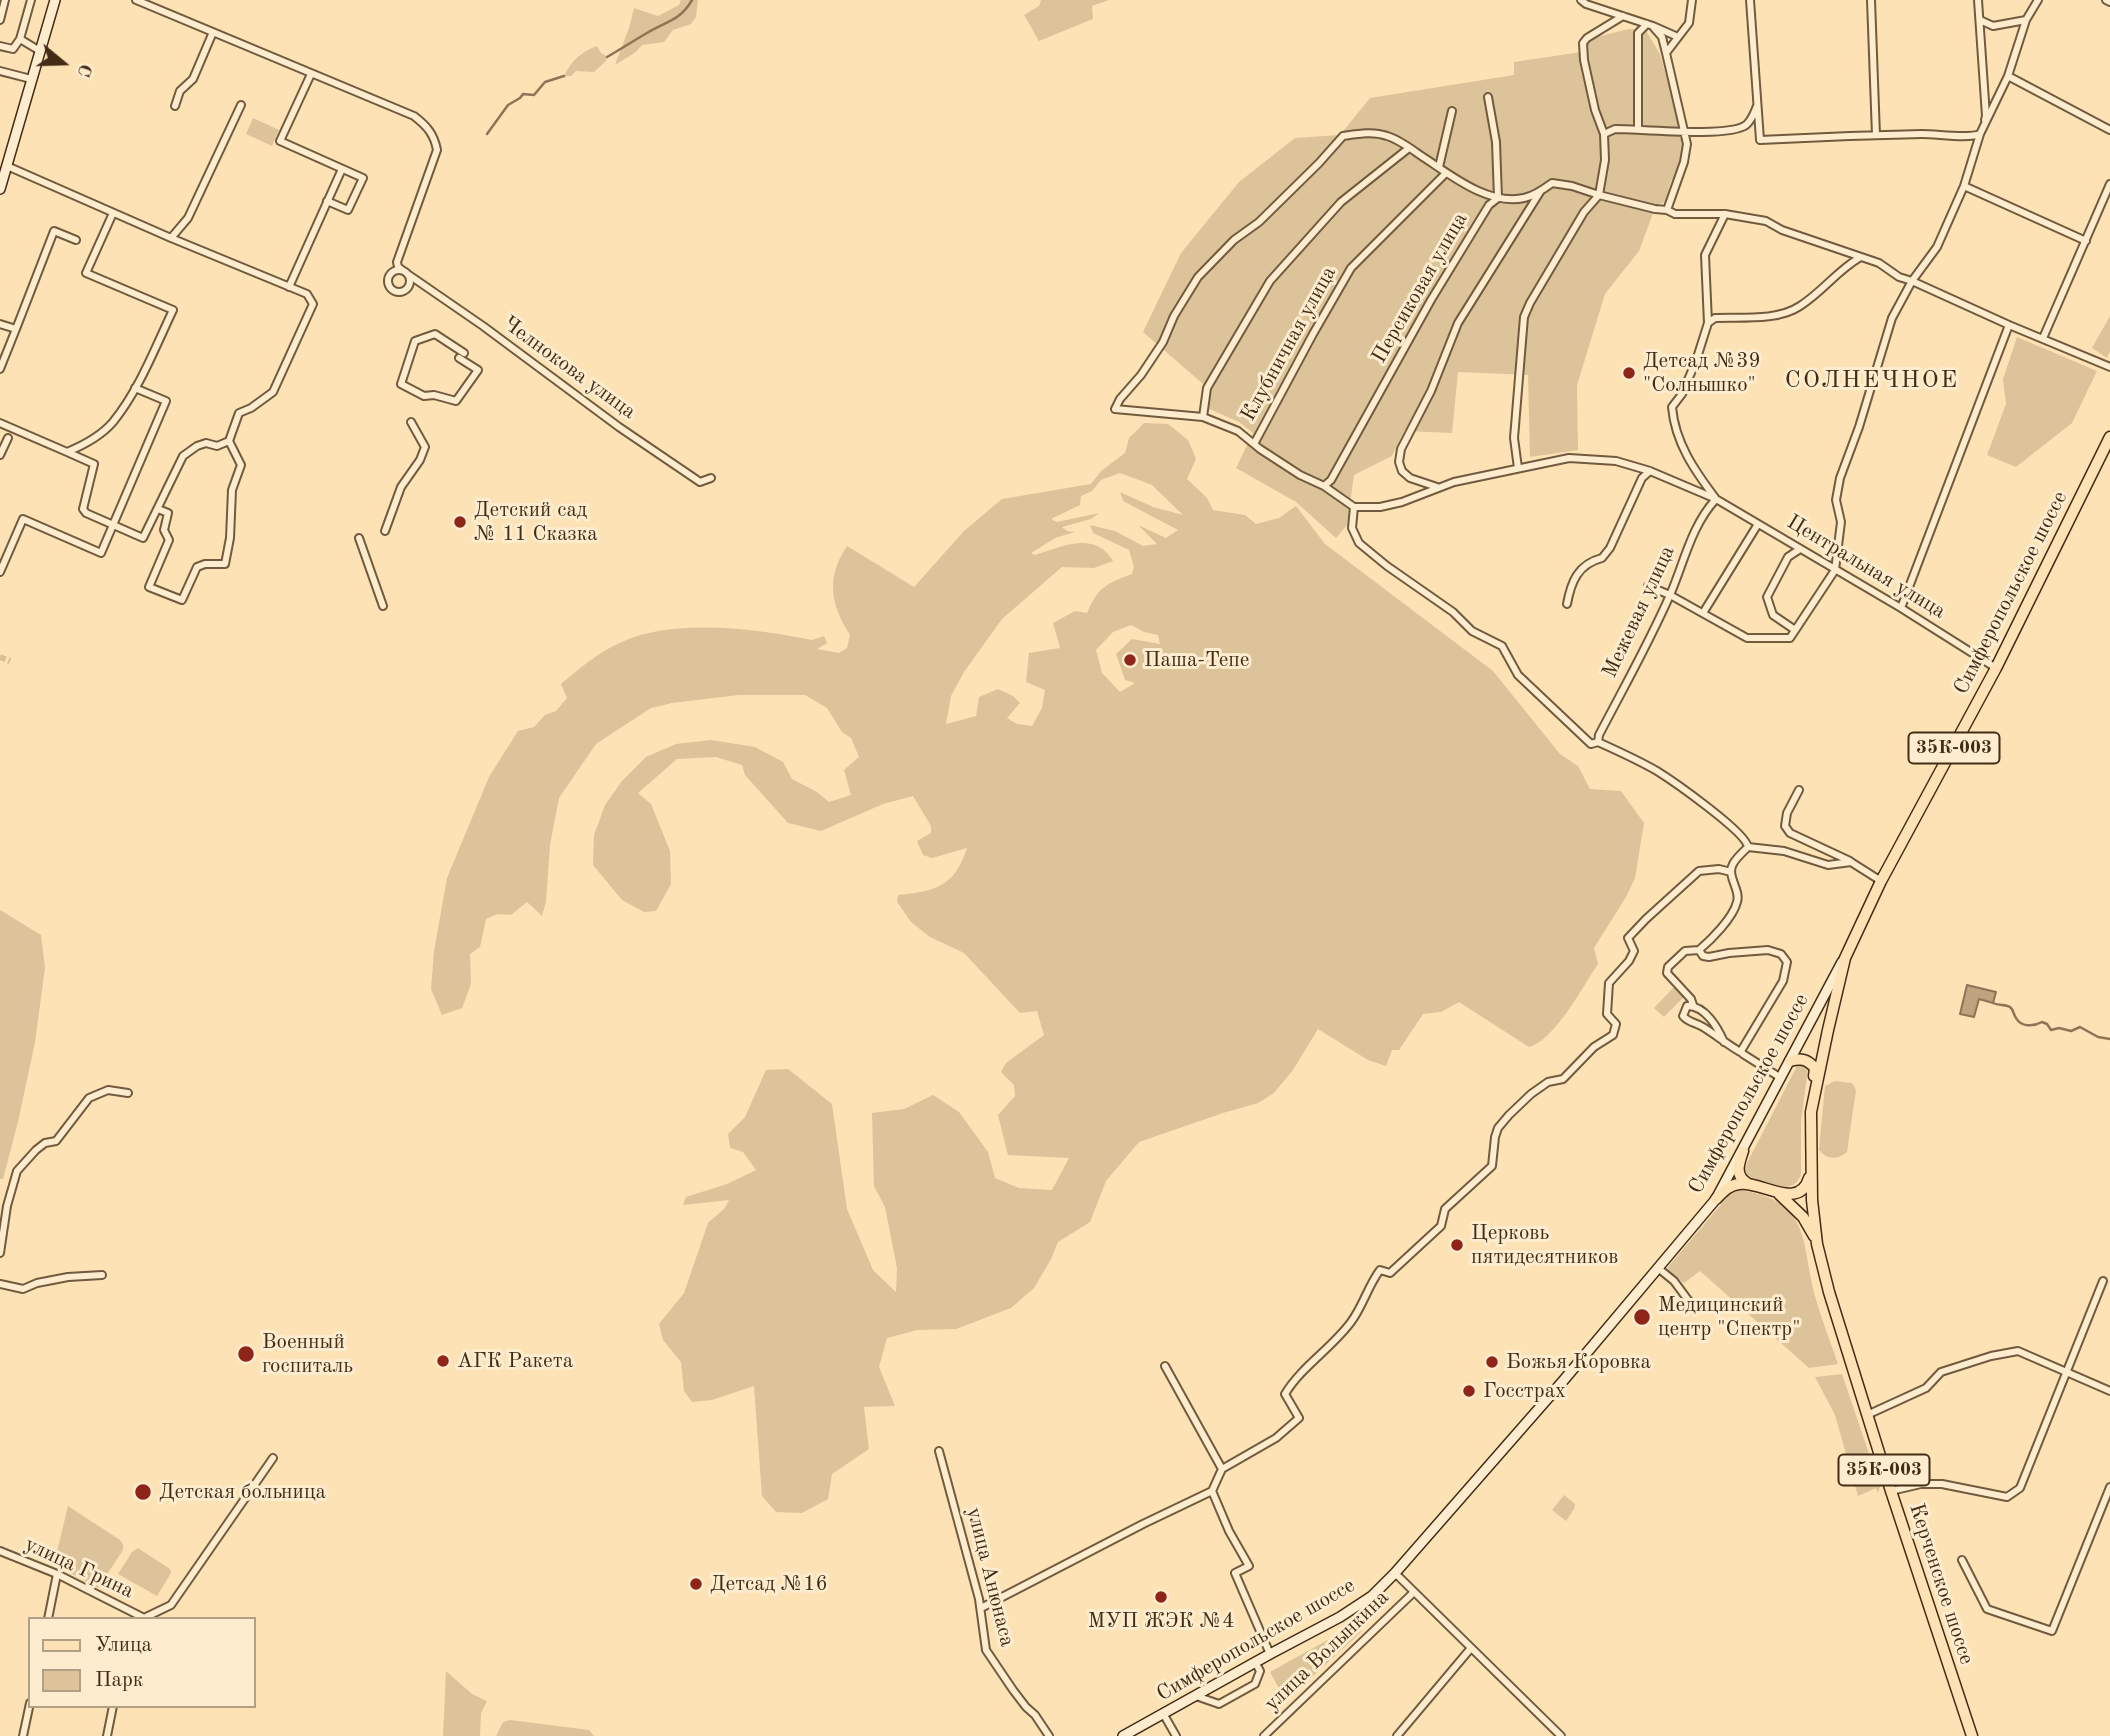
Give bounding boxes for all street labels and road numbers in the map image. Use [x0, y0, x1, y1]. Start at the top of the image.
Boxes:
street label: Персиковая улица [1367, 208, 1473, 368]
street label: Клубничная улица [1236, 262, 1342, 426]
street label: Челнокова улица [497, 311, 641, 425]
street label: Симферопольское шоссе [1949, 487, 2073, 699]
street label: Центральная улица [1782, 510, 1950, 624]
street label: Межевая улица [1597, 542, 1681, 682]
road number: 35К-003 [1909, 733, 2000, 764]
street label: Симферопольское шоссе [1684, 990, 1814, 1198]
road number: 35К-003 [1839, 1454, 1930, 1486]
street label: Керченское шоссе [1903, 1500, 1979, 1668]
street label: улица Анюнаса [961, 1505, 1019, 1649]
street label: улица Грина [21, 1532, 137, 1604]
street label: Симферопольское шоссе [1152, 1573, 1360, 1707]
street label: улица Волынкина [1260, 1585, 1394, 1717]

